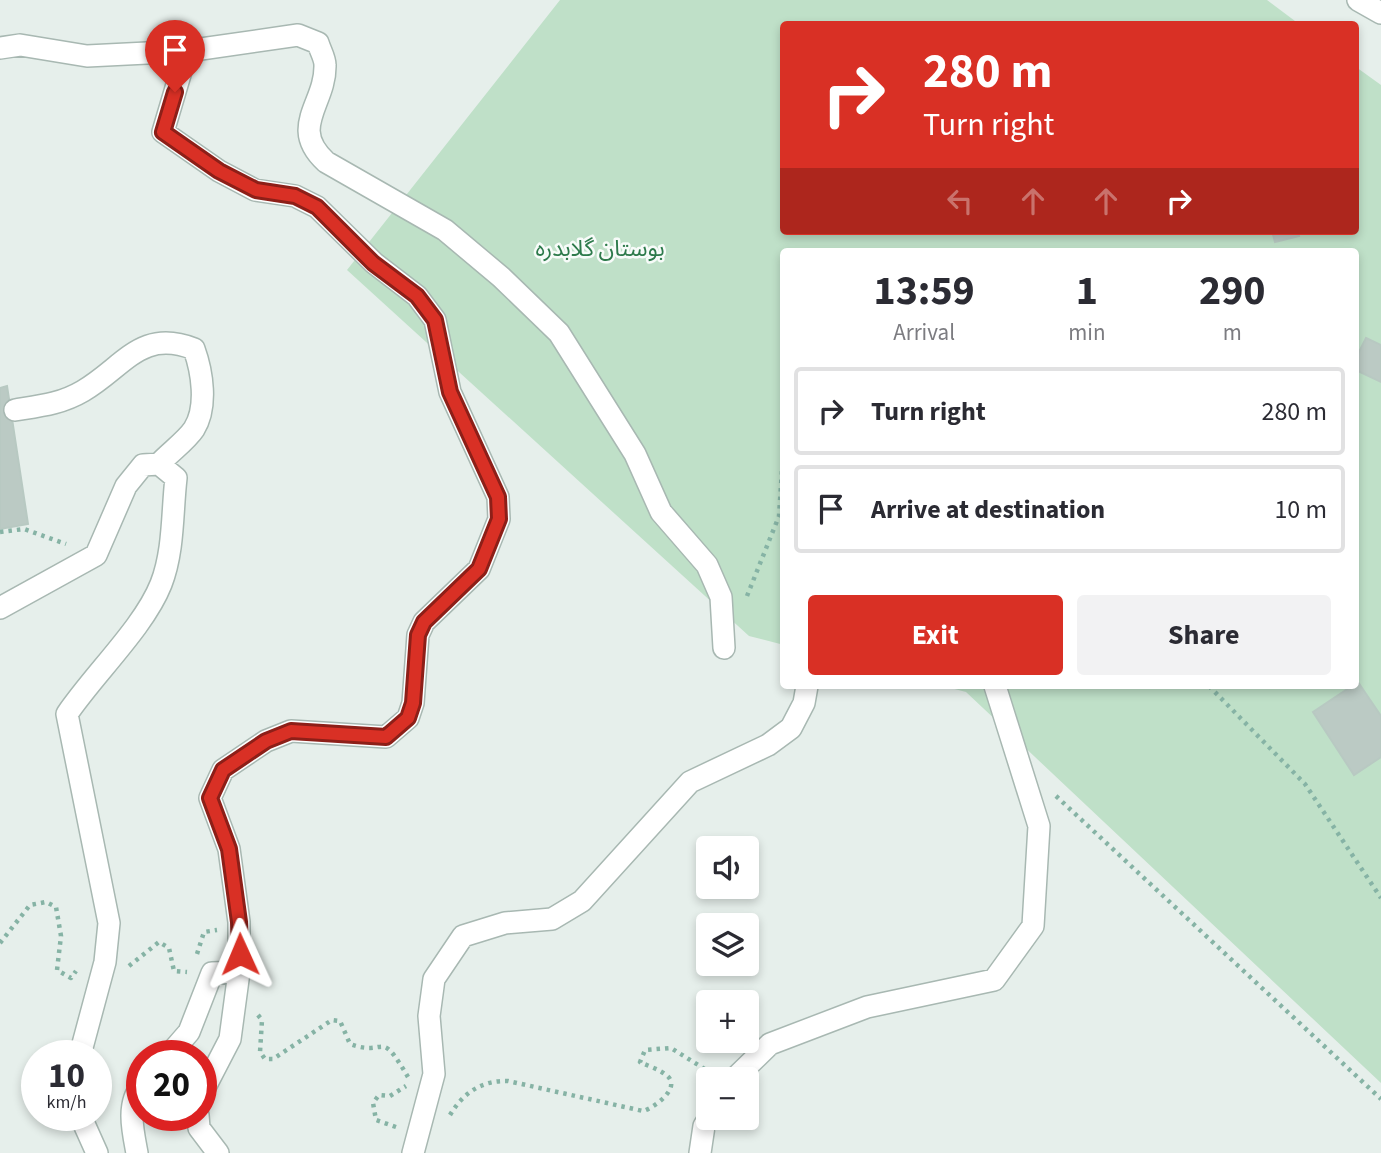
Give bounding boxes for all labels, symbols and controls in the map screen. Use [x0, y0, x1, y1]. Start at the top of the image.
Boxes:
pin [145, 20, 205, 92]
icon: arrive [156, 31, 194, 69]
text: 280 m [923, 37, 1052, 107]
icon: right [808, 49, 899, 140]
text: Turn right [923, 102, 1054, 148]
icon: left [941, 182, 979, 220]
icon: ahead [1014, 182, 1052, 220]
icon: ahead [1087, 182, 1125, 220]
icon: right [1160, 182, 1198, 220]
park label: بوستان گلابدره [535, 232, 665, 265]
text: 13:59 [873, 261, 975, 321]
text: 1 [1076, 261, 1098, 321]
text: 290 [1199, 261, 1266, 321]
text: Arrival [893, 316, 955, 349]
text: min [1068, 316, 1106, 349]
text: m [1223, 316, 1242, 349]
icon: right [812, 392, 850, 430]
text: Turn right [871, 393, 986, 430]
text: 280 m [1261, 393, 1327, 430]
icon: arrive [812, 490, 850, 528]
text: Arrive at destination [871, 491, 1105, 528]
text: 10 m [1274, 491, 1327, 528]
button: Exit [808, 595, 1063, 675]
button: Share [1077, 595, 1331, 675]
map controls [696, 836, 759, 1130]
button: sound [696, 836, 759, 899]
button: layers [696, 913, 759, 976]
position arrow [203, 917, 277, 991]
button: + [696, 990, 759, 1053]
speed limit sign: 20 [126, 1040, 217, 1131]
text: 10 [48, 1051, 85, 1101]
button: − [696, 1067, 759, 1130]
text: km/h [47, 1090, 86, 1115]

